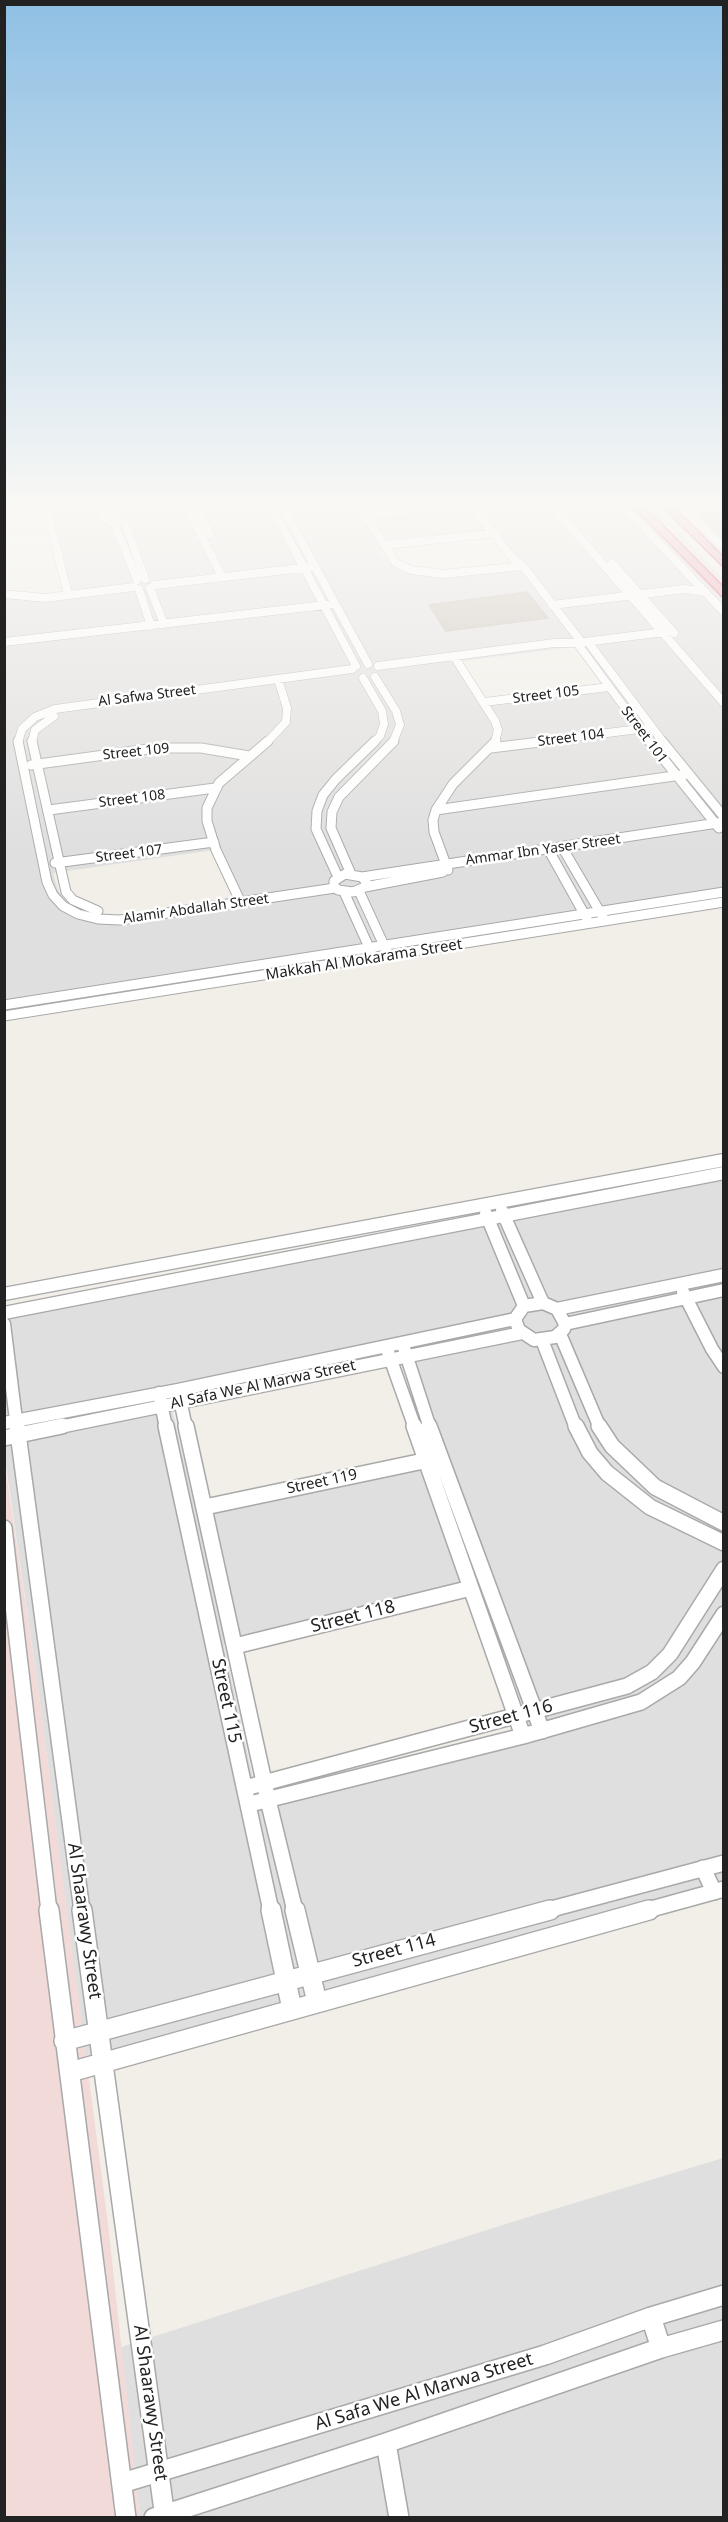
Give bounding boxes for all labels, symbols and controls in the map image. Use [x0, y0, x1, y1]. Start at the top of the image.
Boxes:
street label: Al Safwa Street [97, 682, 197, 710]
street label: Street 105 [512, 683, 580, 707]
street label: Street 101 [617, 703, 671, 767]
street label: Street 104 [537, 726, 605, 750]
street label: Street 109 [102, 740, 170, 764]
street label: Street 108 [98, 787, 166, 811]
street label: Ammar Ibn Yaser Street [464, 831, 622, 869]
street label: Street 107 [95, 842, 163, 866]
street label: Alamir Abdallah Street [122, 890, 270, 928]
street label: Makkah Al Mokarama Street [265, 936, 463, 984]
street label: Al Safa We Al Marwa Street [169, 1357, 357, 1413]
street label: Street 119 [285, 1466, 359, 1498]
street label: Street 118 [309, 1596, 397, 1638]
street label: Street 115 [207, 1657, 245, 1745]
street label: Street 116 [467, 1695, 555, 1739]
street label: Al Shaarawy Street [62, 1842, 106, 2000]
street label: Street 114 [350, 1929, 438, 1973]
street label: Al Shaarawy Street [128, 2324, 172, 2482]
street label: Al Safa We Al Marwa Street [312, 2349, 536, 2435]

